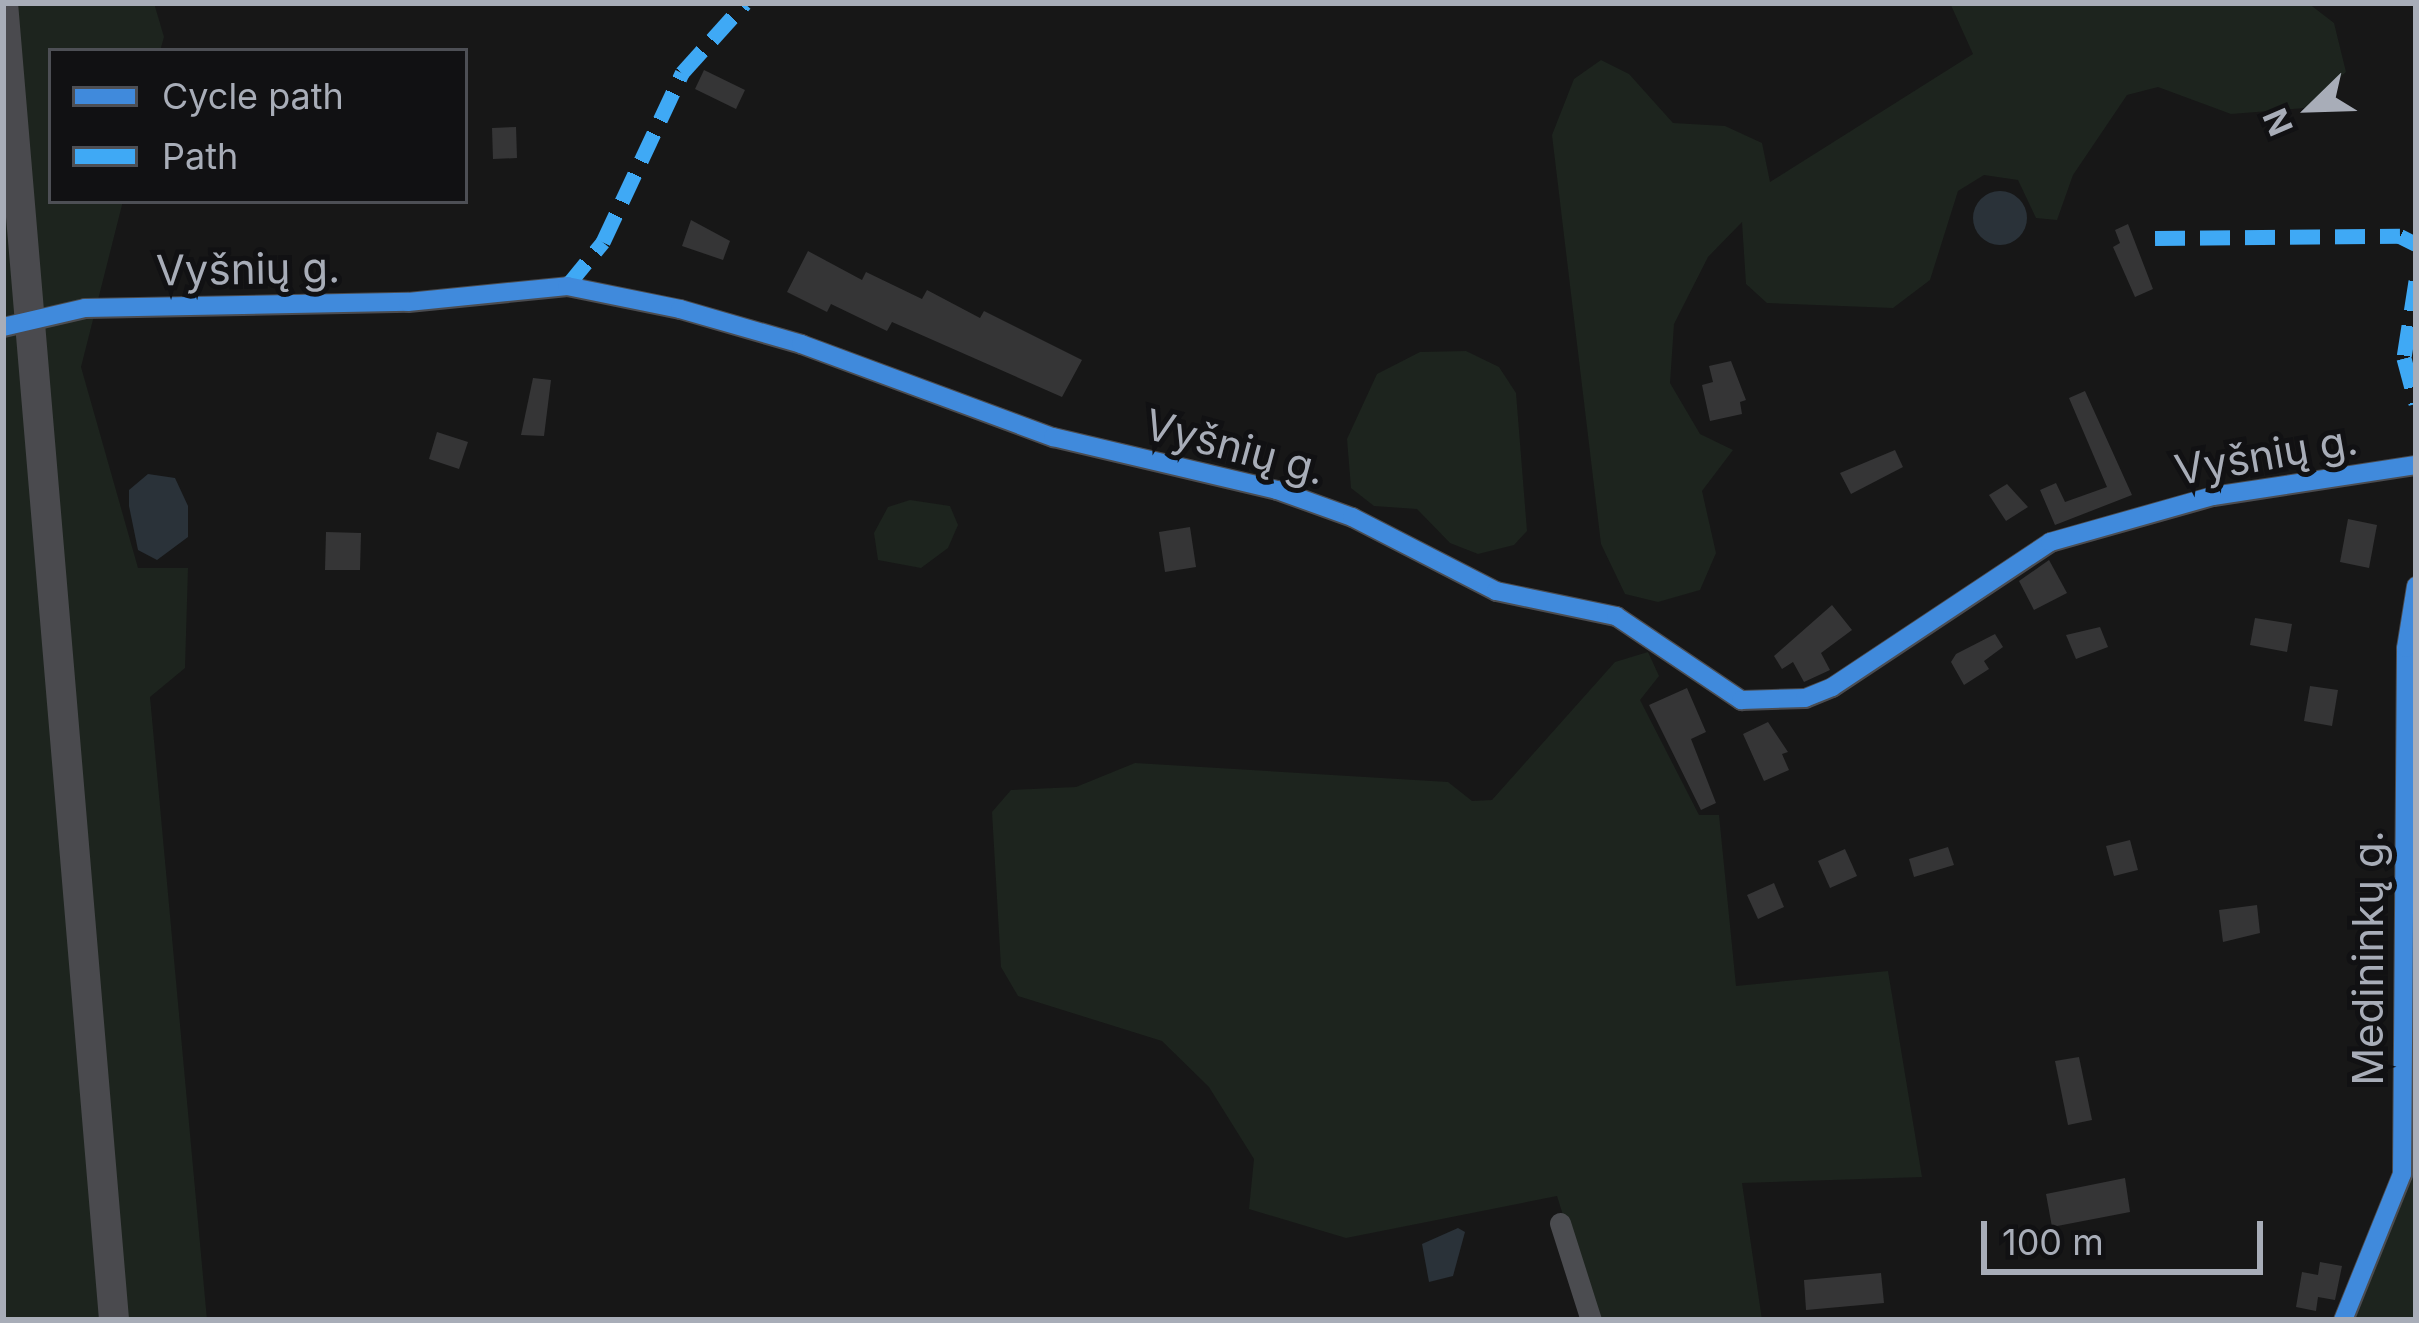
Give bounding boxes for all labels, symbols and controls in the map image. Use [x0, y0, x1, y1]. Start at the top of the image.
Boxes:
legend [48, 48, 468, 204]
north arrow [2251, 48, 2371, 168]
text: Cycle path [162, 74, 344, 118]
text: N [2255, 103, 2301, 141]
text: Path [162, 134, 238, 178]
street label: Vyšnių g. [155, 242, 341, 296]
street label: Vyšnių g. [1139, 399, 1331, 495]
street label: Vyšnių g. [2171, 414, 2361, 496]
street label: Medininkų g. [2343, 830, 2393, 1086]
scale bar [1987, 1197, 2269, 1271]
text: 100 m [2002, 1220, 2104, 1264]

